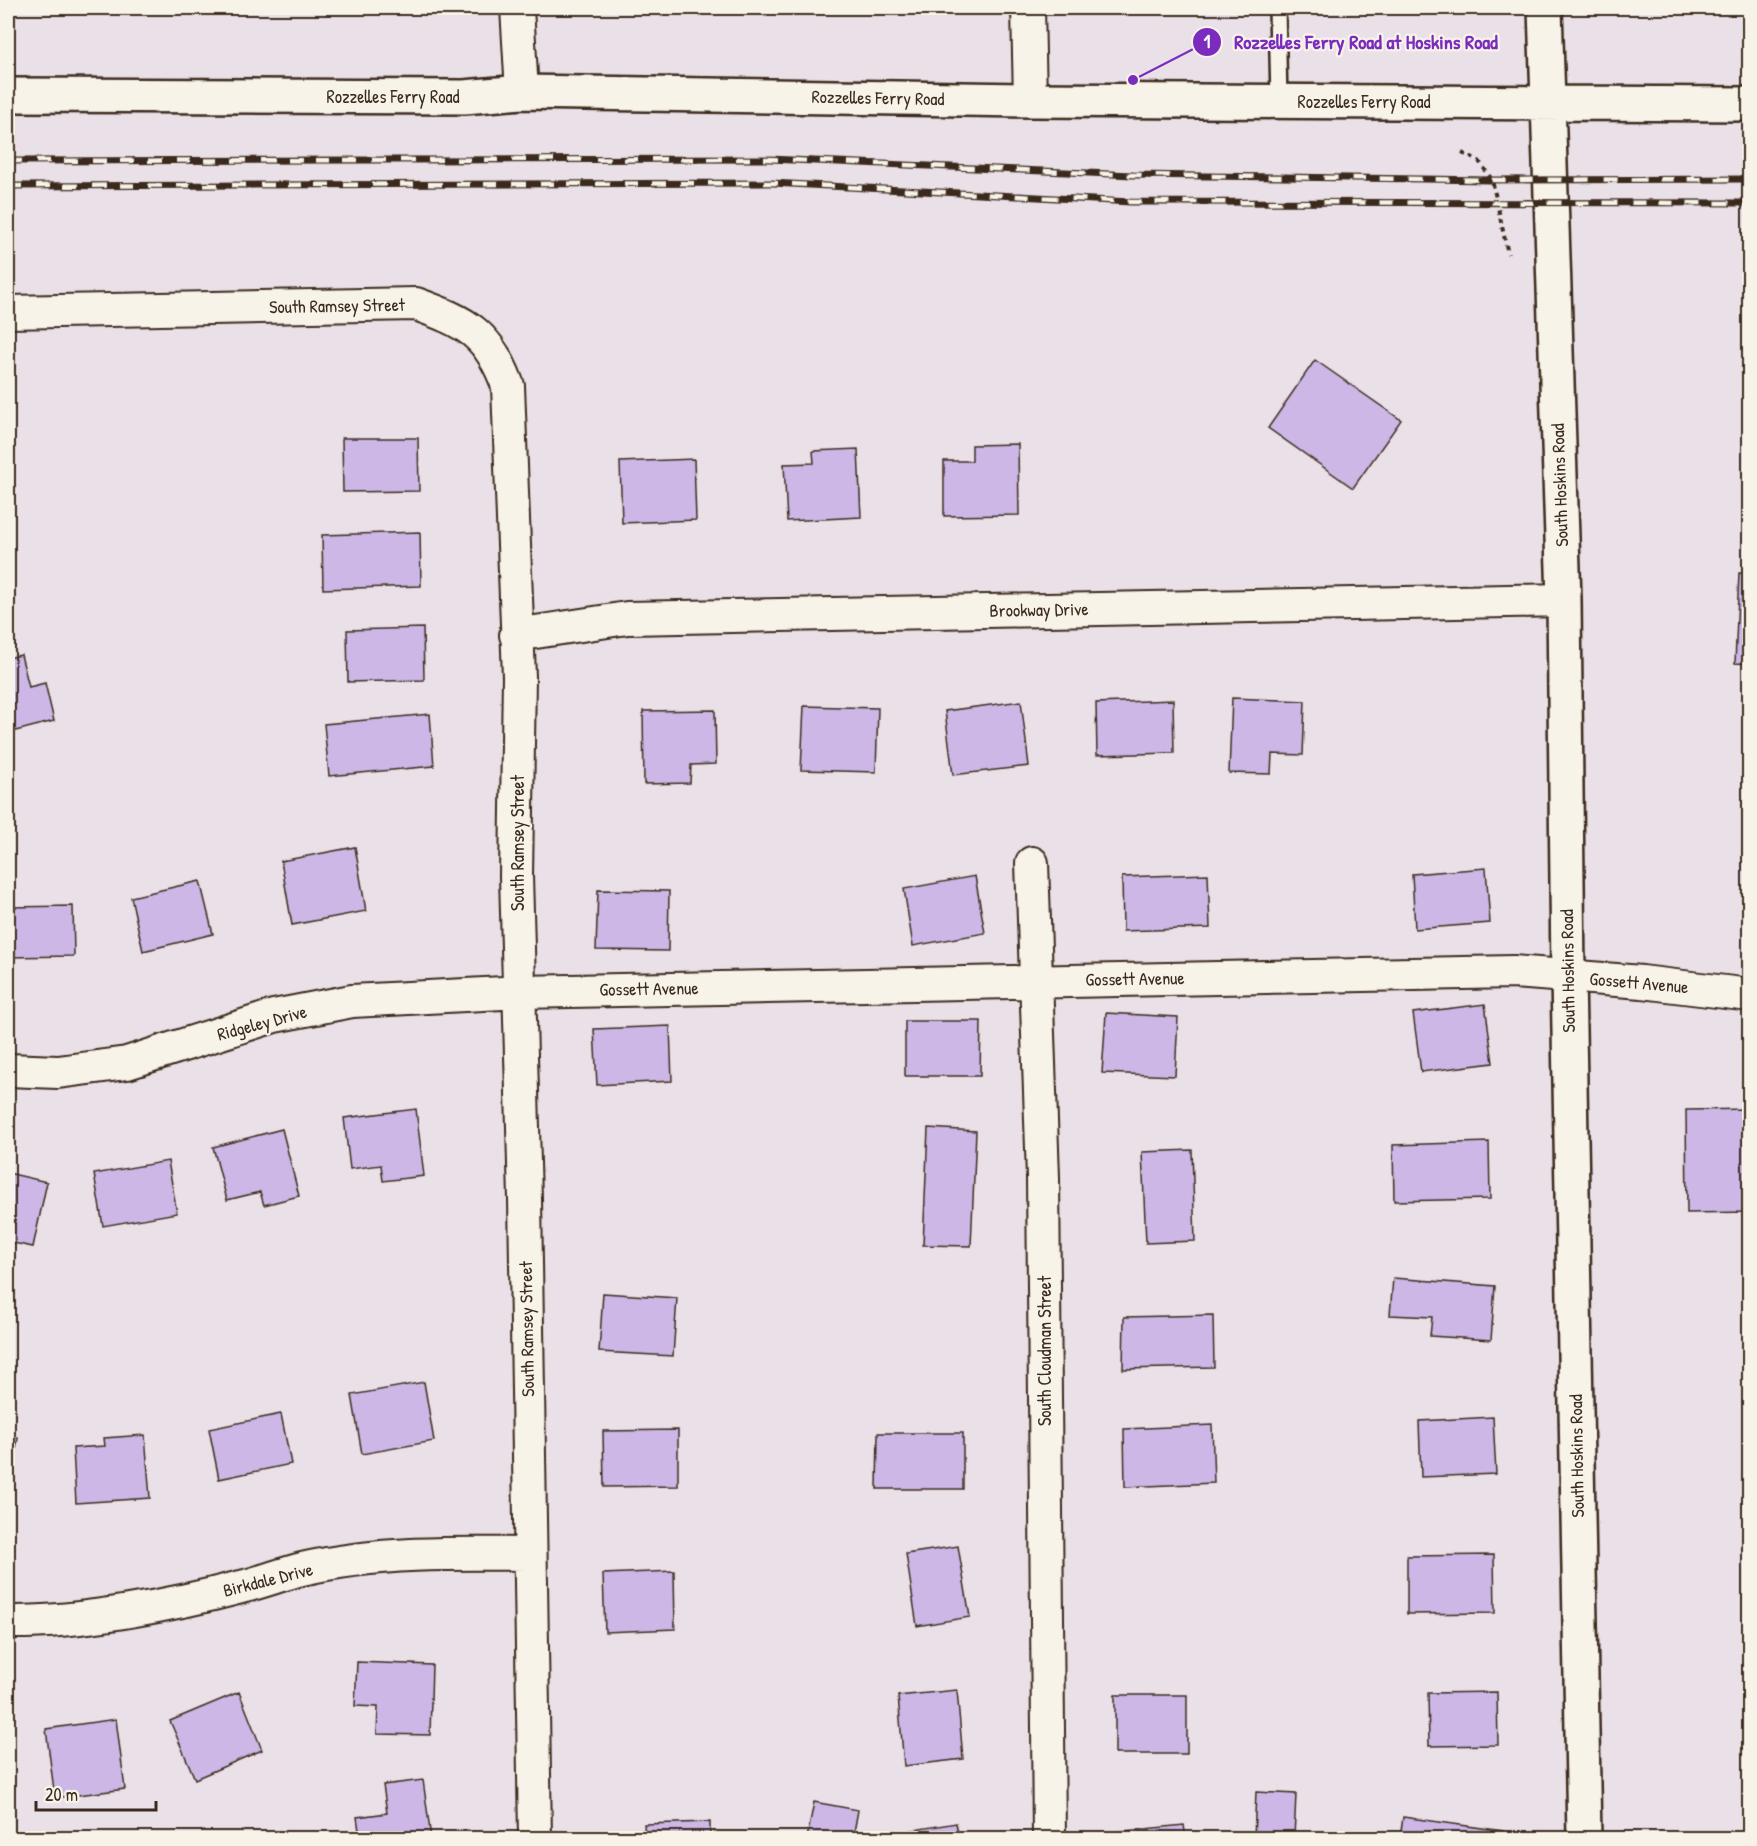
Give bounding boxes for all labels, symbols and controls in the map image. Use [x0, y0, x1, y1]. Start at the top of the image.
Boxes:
callout: Rozzelles Ferry Road at Hoskins Road [1192, 23, 1510, 61]
text: Rozzelles Ferry Road at Hoskins Road [1234, 28, 1498, 56]
text: 1 [1204, 29, 1211, 54]
street label: Rozzelles Ferry Road [326, 84, 460, 109]
street label: Rozzelles Ferry Road [811, 84, 945, 111]
street label: Rozzelles Ferry Road [1297, 89, 1431, 114]
street label: South Ramsey Street [269, 292, 406, 319]
street label: South Hoskins Road [1545, 423, 1574, 547]
street label: Brookway Drive [989, 596, 1089, 623]
street label: South Ramsey Street [505, 774, 530, 911]
street label: South Hoskins Road [1554, 909, 1581, 1033]
street label: Gossett Avenue [1085, 965, 1185, 992]
street label: Gossett Avenue [1589, 966, 1689, 999]
street label: Gossett Avenue [599, 975, 699, 1002]
street label: Ridgeley Drive [214, 999, 310, 1046]
street label: South Ramsey Street [513, 1260, 540, 1397]
street label: South Cloudman Street [1032, 1275, 1057, 1426]
street label: South Hoskins Road [1563, 1394, 1590, 1518]
street label: Birkdale Drive [220, 1556, 315, 1603]
scale bar [36, 1774, 156, 1812]
text: 20 m [45, 1782, 78, 1807]

